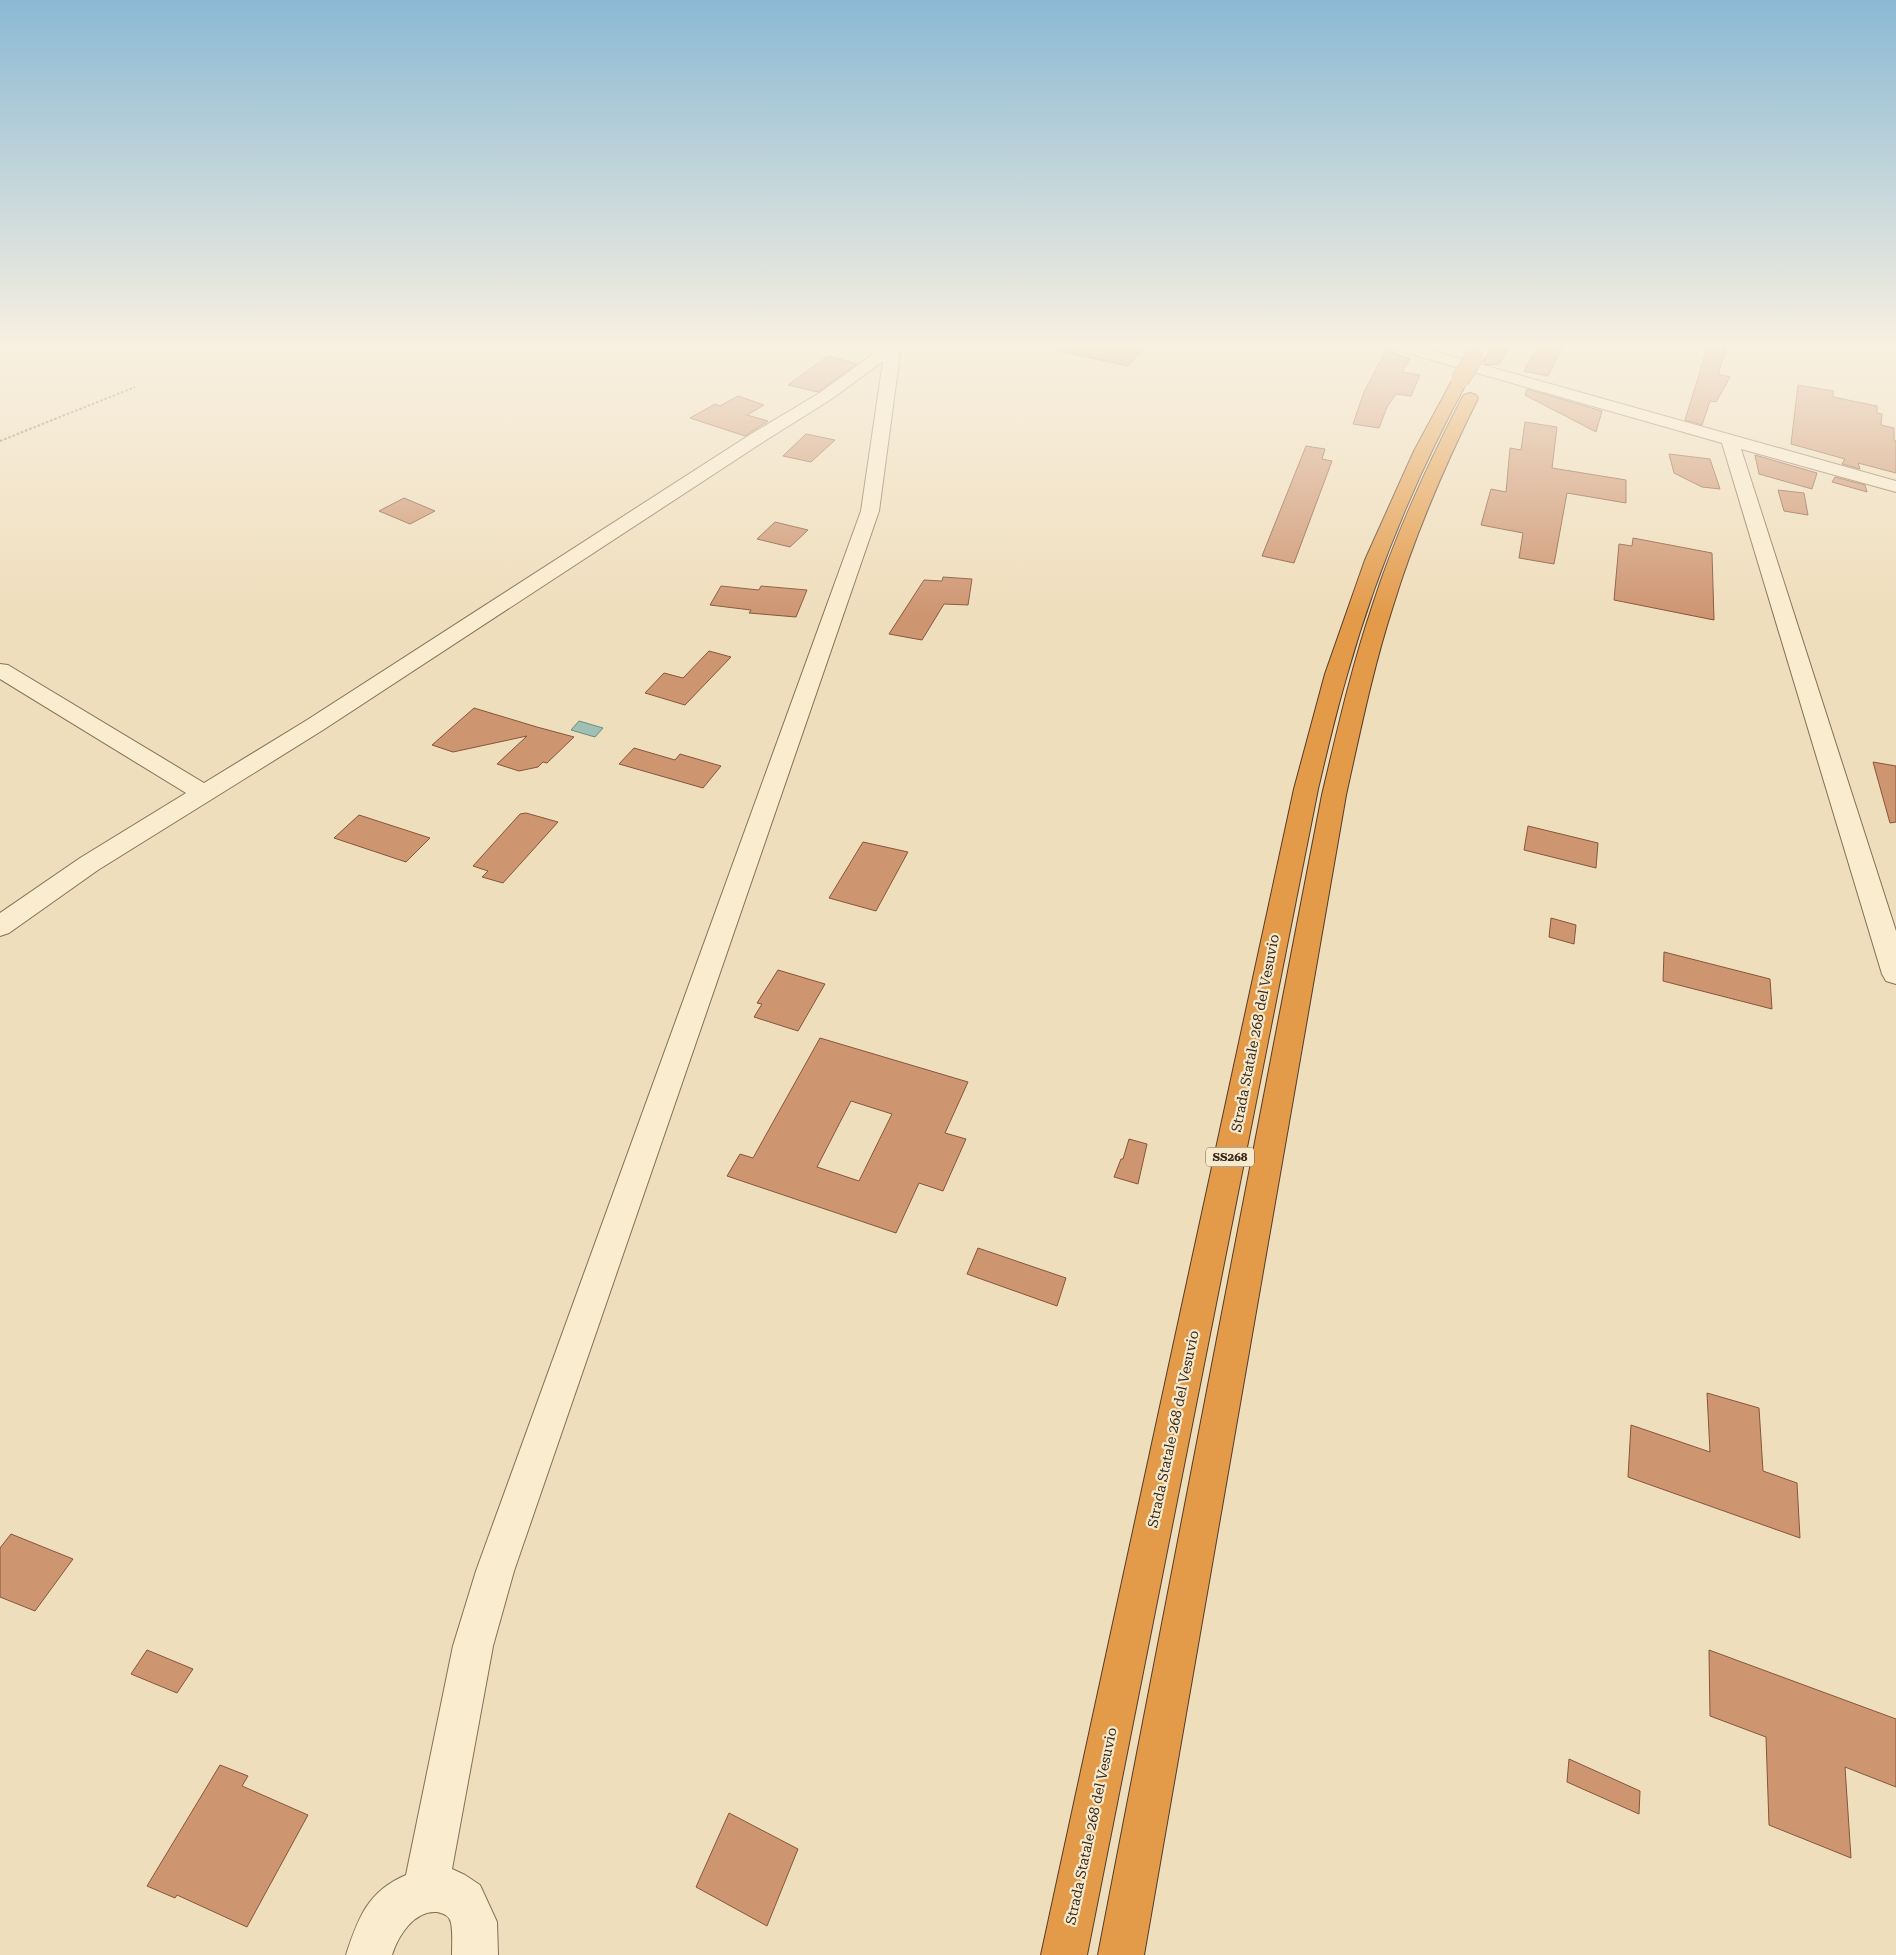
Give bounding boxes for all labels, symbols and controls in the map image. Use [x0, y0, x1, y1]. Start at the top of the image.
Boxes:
street label: Strada Statale 268 del Vesuvio [1228, 933, 1282, 1133]
road number: SS268 [1206, 1148, 1254, 1166]
street label: Strada Statale 268 del Vesuvio [1144, 1329, 1202, 1529]
street label: Strada Statale 268 del Vesuvio [1062, 1726, 1120, 1926]

